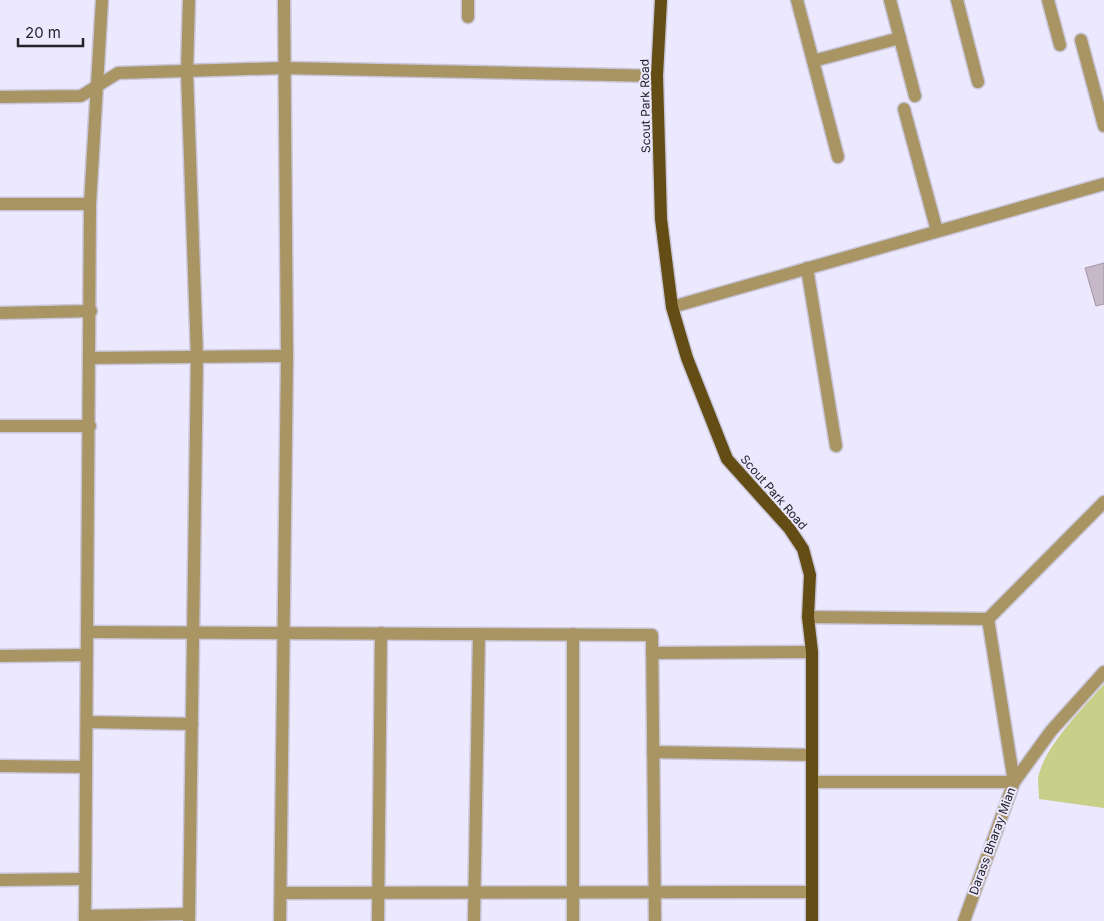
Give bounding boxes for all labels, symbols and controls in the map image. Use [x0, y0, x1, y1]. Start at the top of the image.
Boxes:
scale bar [18, 15, 82, 47]
text: 20 m [25, 23, 61, 42]
street label: Scout Park Road [637, 59, 653, 153]
street label: Scout Park Road [737, 452, 811, 532]
street label: Darass Bharay Mian [966, 785, 1018, 897]

